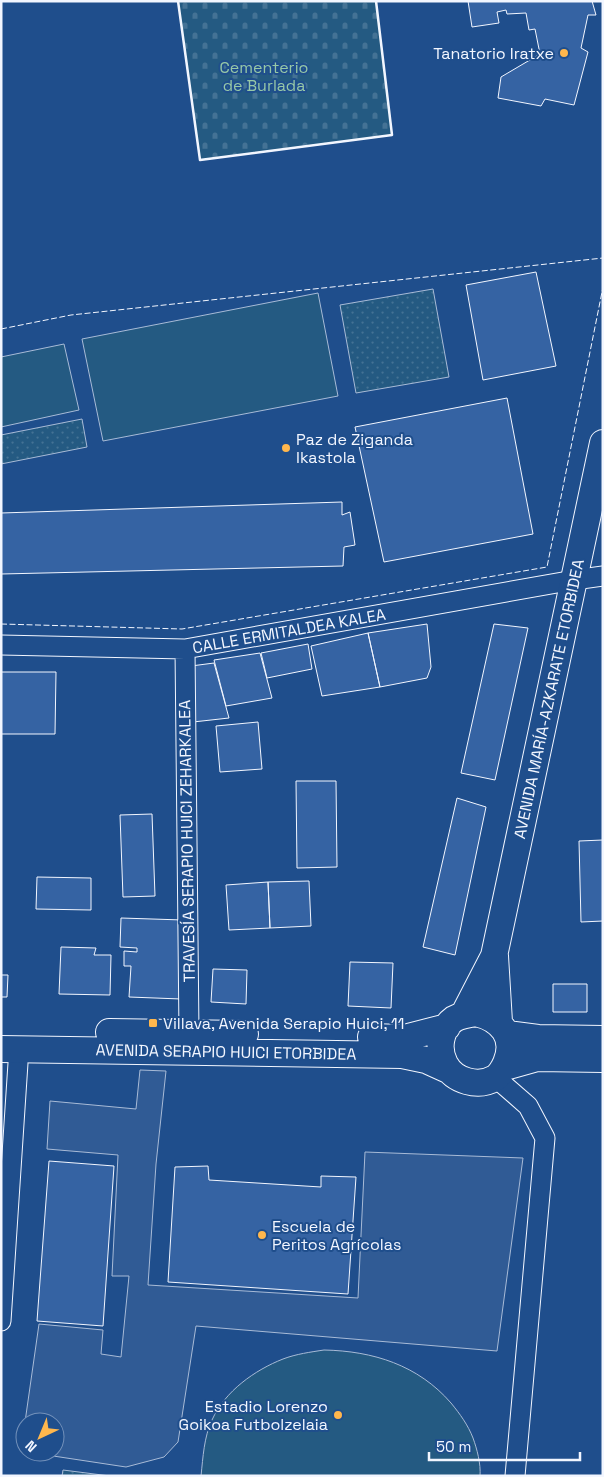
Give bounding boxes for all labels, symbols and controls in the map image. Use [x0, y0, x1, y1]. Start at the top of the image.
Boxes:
place label: Tanatorio Iratxe [433, 43, 554, 64]
marker: Tanatorio Iratxe [558, 47, 570, 59]
park label: Cementerio de Burlada [220, 57, 308, 96]
place label: Paz de Ziganda Ikastola [296, 429, 413, 468]
marker: Paz de Ziganda Ikastola [280, 442, 292, 454]
street label: AVENIDA MARÍA-AZKARATE ETORBIDEA [509, 557, 589, 841]
street label: CALLE ERMITALDEA KALEA [191, 604, 387, 658]
street label: TRAVESÍA SERAPIO HUICI ZEHARKALEA [174, 700, 200, 982]
place label: Villava, Avenida Serapio Huici, 11 [163, 1013, 404, 1034]
marker: Villava, Avenida Serapio Huici, 11 [147, 1017, 159, 1029]
street label: AVENIDA SERAPIO HUICI ETORBIDEA [95, 1039, 357, 1065]
place label: Escuela de Peritos Agrícolas [272, 1216, 401, 1255]
marker: Escuela de Peritos Agrícolas [256, 1229, 268, 1241]
place label: Estadio Lorenzo Goikoa Futbolzelaia [179, 1396, 328, 1435]
marker: Estadio Lorenzo Goikoa Futbolzelaia [332, 1409, 344, 1421]
north arrow [15, 1412, 65, 1462]
scale bar [429, 1430, 580, 1462]
text: N [21, 1437, 41, 1456]
text: 50 m [436, 1437, 471, 1456]

